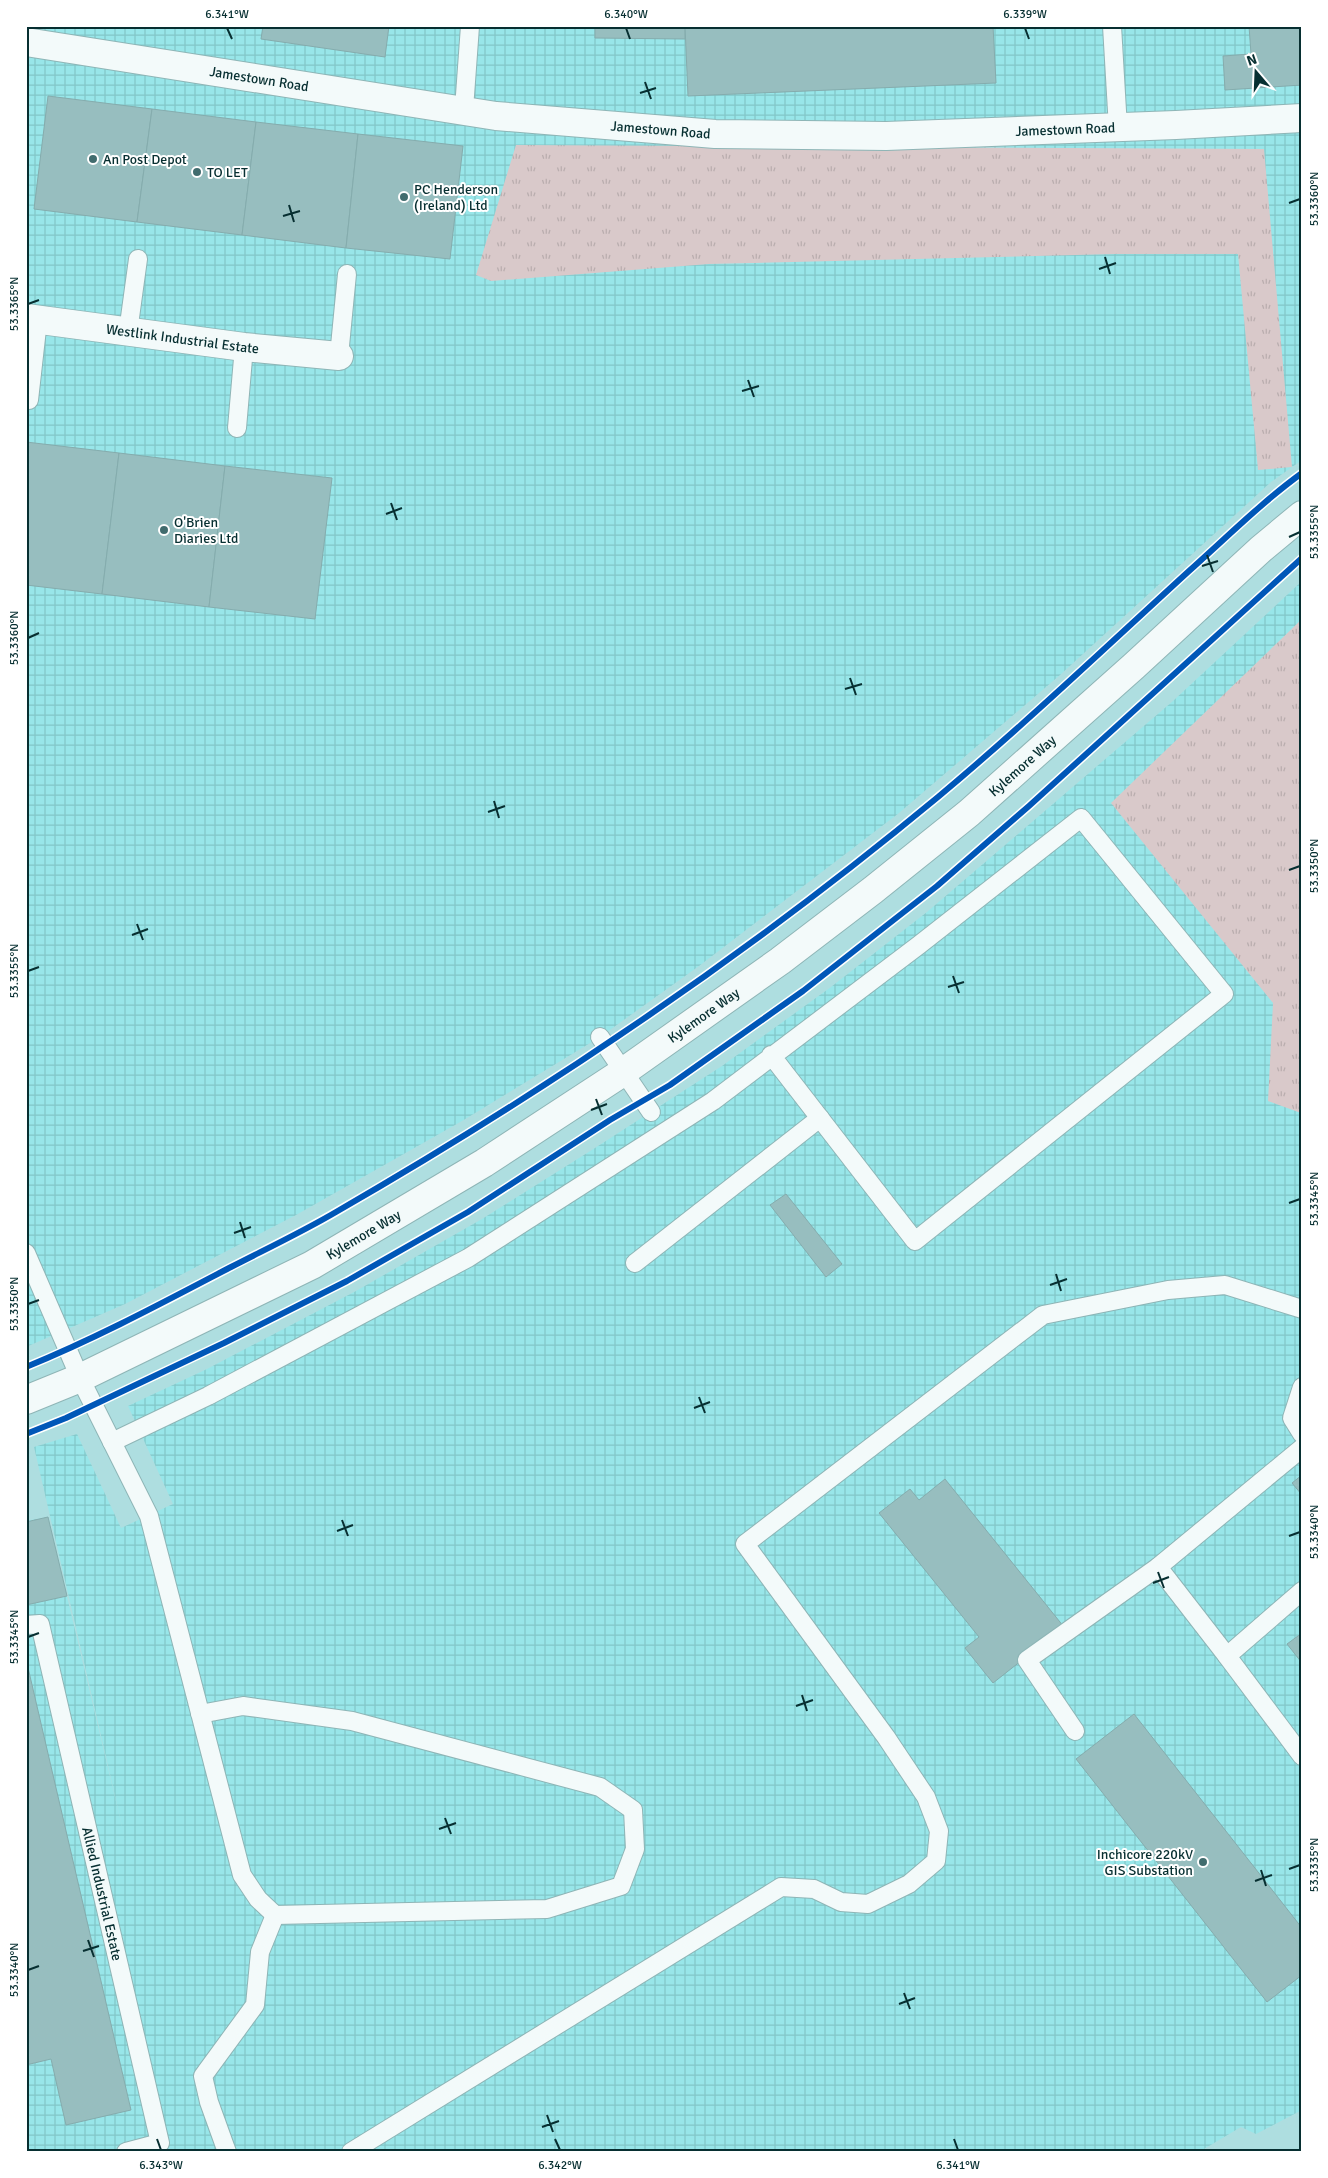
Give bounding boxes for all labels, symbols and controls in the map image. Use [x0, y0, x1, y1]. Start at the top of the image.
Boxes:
text: 6.341°W [205, 7, 249, 22]
text: 6.340°W [604, 7, 648, 22]
text: 6.339°W [1003, 7, 1047, 22]
north arrow [1230, 48, 1280, 98]
text: N [1245, 51, 1259, 70]
street label: Jamestown Road [208, 63, 310, 95]
street label: Jamestown Road [610, 117, 711, 143]
street label: Jamestown Road [1015, 119, 1116, 140]
place label: An Post Depot [103, 151, 187, 168]
marker: An Post Depot [87, 153, 99, 165]
place label: TO LET [207, 164, 248, 181]
marker: TO LET [191, 166, 203, 178]
text: 53.3360°N [1307, 172, 1322, 226]
place label: PC Henderson (Ireland) Ltd [414, 181, 498, 214]
marker: PC Henderson (Ireland) Ltd [398, 191, 410, 203]
text: 53.3365°N [7, 277, 22, 331]
street label: Westlink Industrial Estate [105, 321, 260, 357]
text: 53.3355°N [1307, 505, 1322, 559]
place label: O'Brien Diaries Ltd [174, 514, 238, 547]
marker: O'Brien Diaries Ltd [158, 524, 170, 536]
text: 53.3360°N [7, 611, 22, 665]
street label: Kylemore Way [985, 731, 1060, 800]
text: 53.3350°N [1307, 839, 1322, 893]
text: 53.3355°N [7, 944, 22, 998]
street label: Kylemore Way [665, 984, 743, 1047]
text: 53.3345°N [1307, 1172, 1322, 1226]
street label: Kylemore Way [323, 1206, 404, 1264]
text: 53.3350°N [7, 1277, 22, 1331]
text: 53.3340°N [1307, 1505, 1322, 1559]
text: 53.3345°N [7, 1610, 22, 1664]
street label: Allied Industrial Estate [78, 1825, 126, 1963]
text: 53.3335°N [1307, 1838, 1322, 1892]
place label: Inchicore 220kV GIS Substation [1097, 1846, 1193, 1879]
marker: Inchicore 220kV GIS Substation [1197, 1856, 1209, 1868]
text: 53.3340°N [7, 1943, 22, 1997]
text: 6.343°W [139, 2158, 183, 2173]
text: 6.342°W [538, 2158, 582, 2173]
text: 6.341°W [936, 2158, 980, 2173]

